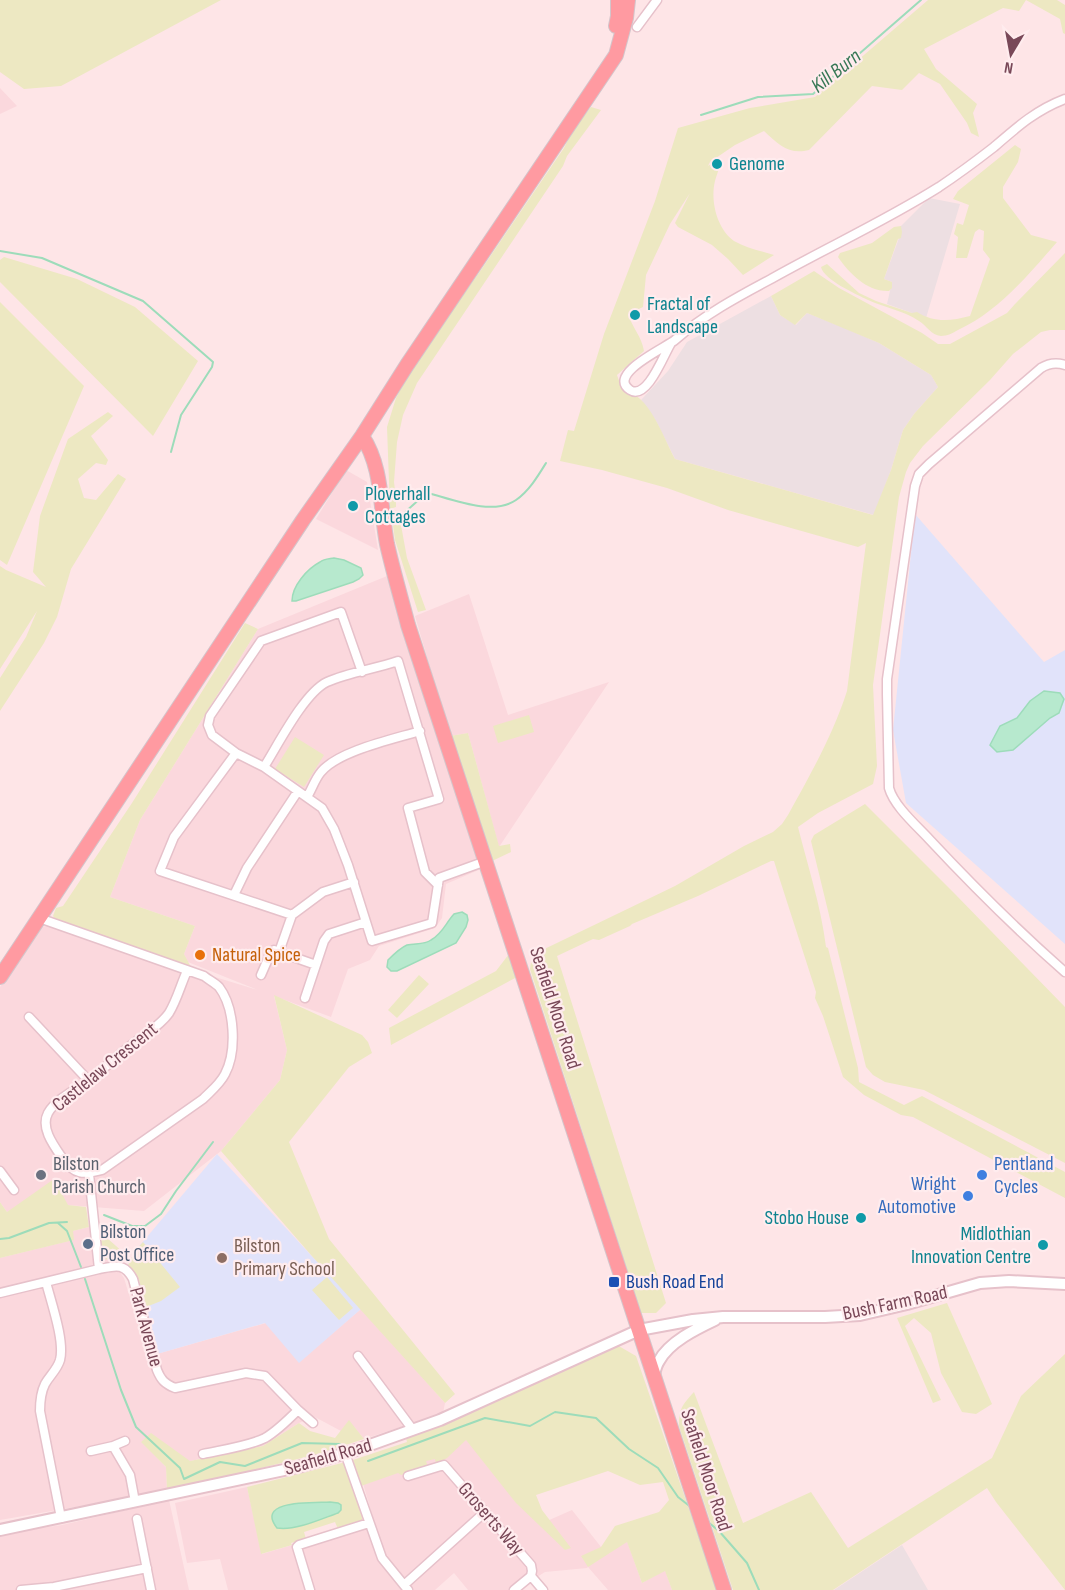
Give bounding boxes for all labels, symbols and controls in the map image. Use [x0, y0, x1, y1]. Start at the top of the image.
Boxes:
north arrow [981, 24, 1041, 84]
water label: Kill Burn [806, 44, 866, 98]
text: N [1003, 57, 1015, 77]
place label: Genome [729, 152, 785, 176]
marker: Genome [710, 157, 724, 171]
place label: Fractal of Landscape [647, 292, 718, 339]
marker: Fractal of Landscape [628, 308, 642, 322]
place label: Ploverhall Cottages [365, 482, 430, 529]
marker: Ploverhall Cottages [346, 499, 360, 513]
place label: Natural Spice [212, 943, 301, 967]
street label: Seafield Moor Road [524, 944, 586, 1072]
marker: Natural Spice [193, 948, 207, 962]
street label: Castlelaw Crescent [47, 1017, 163, 1117]
place label: Bilston Parish Church [53, 1152, 146, 1199]
place label: Pentland Cycles [994, 1152, 1054, 1199]
marker: Bilston Parish Church [34, 1168, 48, 1182]
marker: Pentland Cycles [975, 1168, 989, 1182]
place label: Wright Automotive [877, 1172, 956, 1219]
marker: Wright Automotive [961, 1189, 975, 1203]
place label: Stobo House [764, 1206, 849, 1230]
marker: Stobo House [854, 1211, 868, 1225]
place label: Bilston Post Office [100, 1220, 174, 1267]
place label: Midlothian Innovation Centre [911, 1222, 1031, 1269]
place label: Bilston Primary School [234, 1234, 335, 1281]
marker: Bilston Post Office [81, 1237, 95, 1251]
marker: Midlothian Innovation Centre [1036, 1238, 1050, 1252]
marker: Bilston Primary School [215, 1251, 229, 1265]
place label: Bush Road End [626, 1270, 724, 1294]
marker: Bush Road End [607, 1275, 621, 1289]
street label: Bush Farm Road [841, 1280, 949, 1326]
street label: Park Avenue [124, 1285, 168, 1369]
street label: Seafield Moor Road [675, 1406, 737, 1534]
street label: Seafield Road [282, 1433, 374, 1481]
street label: Groserts Way [453, 1478, 529, 1561]

